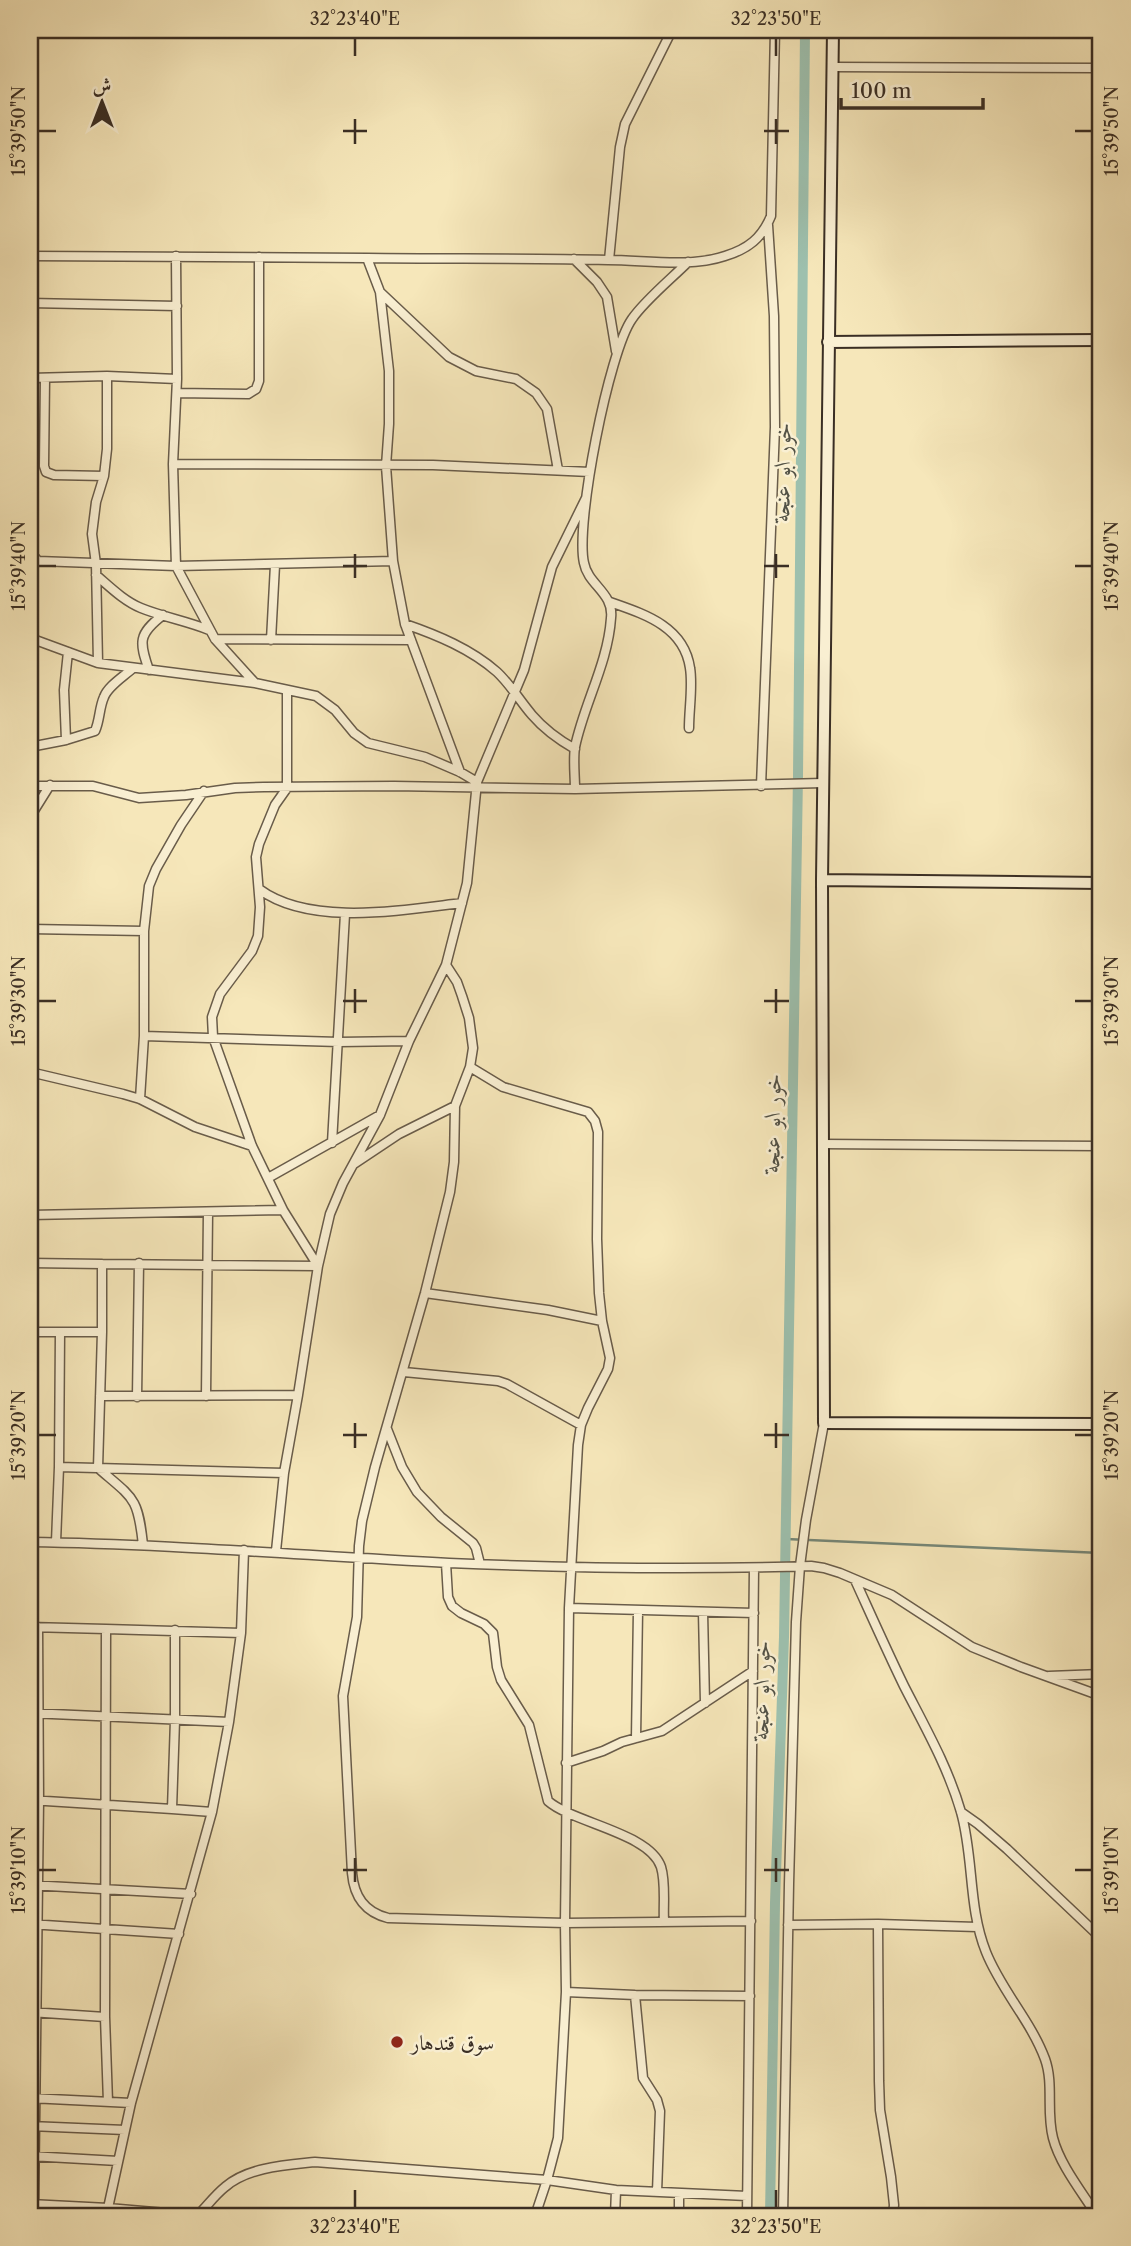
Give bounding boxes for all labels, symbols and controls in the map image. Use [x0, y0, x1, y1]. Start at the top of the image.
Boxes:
text: 32°23'40"E [310, 8, 400, 30]
text: 32°23'50"E [731, 8, 821, 30]
north arrow [66, 66, 136, 136]
scale bar [841, 66, 982, 110]
text: ش [93, 74, 111, 97]
text: 100 m [851, 78, 912, 103]
text: 15°39'50"N [8, 86, 30, 176]
text: 15°39'50"N [1101, 86, 1123, 176]
water label: خور ابو عنجة [767, 422, 798, 524]
text: 15°39'40"N [8, 521, 30, 611]
text: 15°39'40"N [1101, 521, 1123, 611]
text: 15°39'30"N [8, 956, 30, 1046]
text: 15°39'30"N [1101, 956, 1123, 1046]
water label: خور ابو عنجة [757, 1073, 788, 1175]
text: 15°39'20"N [8, 1389, 30, 1480]
text: 15°39'20"N [1101, 1389, 1123, 1480]
water label: خور ابو عنجة [746, 1640, 777, 1742]
text: 15°39'10"N [8, 1826, 30, 1914]
text: 15°39'10"N [1101, 1826, 1123, 1914]
place label: سوق قندهار [409, 2030, 494, 2056]
marker: سوق قندهار [389, 2034, 405, 2050]
text: 32°23'40"E [310, 2216, 400, 2238]
text: 32°23'50"E [731, 2216, 821, 2238]

